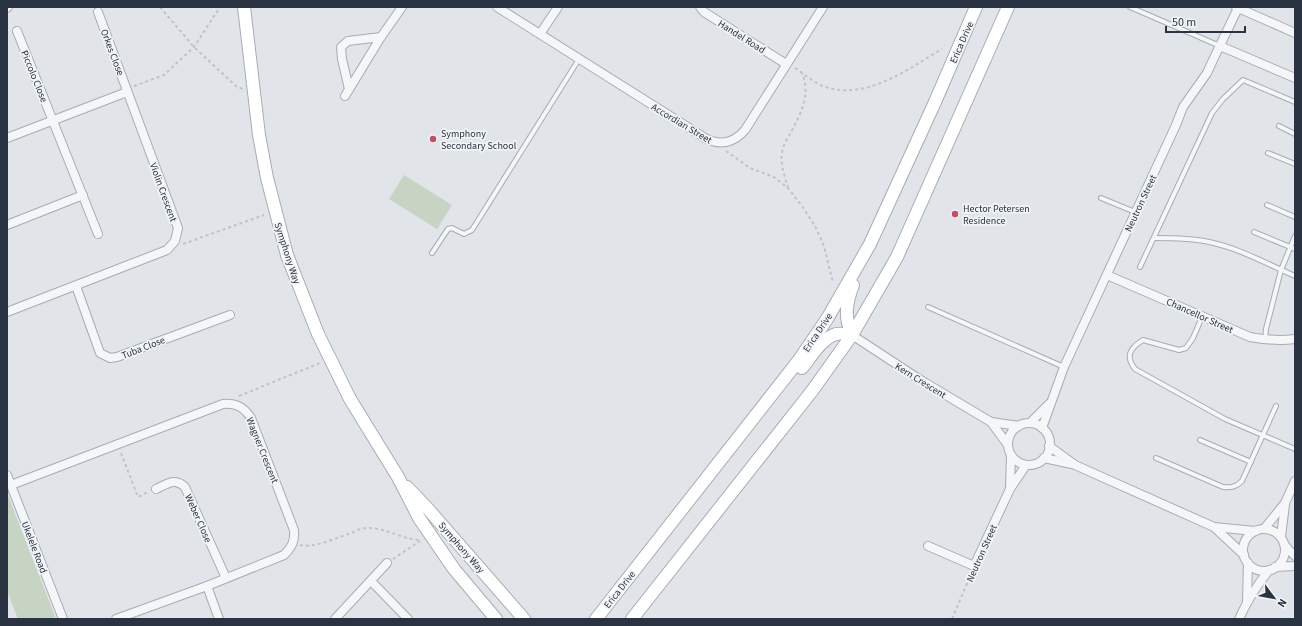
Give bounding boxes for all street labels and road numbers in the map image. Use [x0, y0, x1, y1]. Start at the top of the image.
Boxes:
street label: Handel Road [715, 17, 768, 57]
street label: Erica Drive [946, 19, 977, 66]
street label: Orkes Close [97, 27, 127, 78]
street label: Piccolo Close [17, 48, 51, 105]
street label: Accordian Street [649, 100, 715, 148]
street label: Violin Crescent [146, 161, 180, 224]
street label: Neutron Street [1122, 172, 1161, 234]
street label: Symphony Way [270, 221, 304, 286]
street label: Chancellor Street [1164, 295, 1236, 337]
street label: Erica Drive [800, 310, 836, 355]
street label: Tuba Close [120, 333, 167, 363]
street label: Kern Crescent [892, 360, 949, 402]
street label: Wagner Crescent [242, 415, 282, 486]
street label: Weber Close [181, 492, 215, 545]
street label: Ukelele Road [18, 519, 50, 575]
street label: Symphony Way [435, 519, 488, 577]
street label: Neutron Street [963, 522, 1001, 584]
street label: Erica Drive [601, 568, 639, 611]

